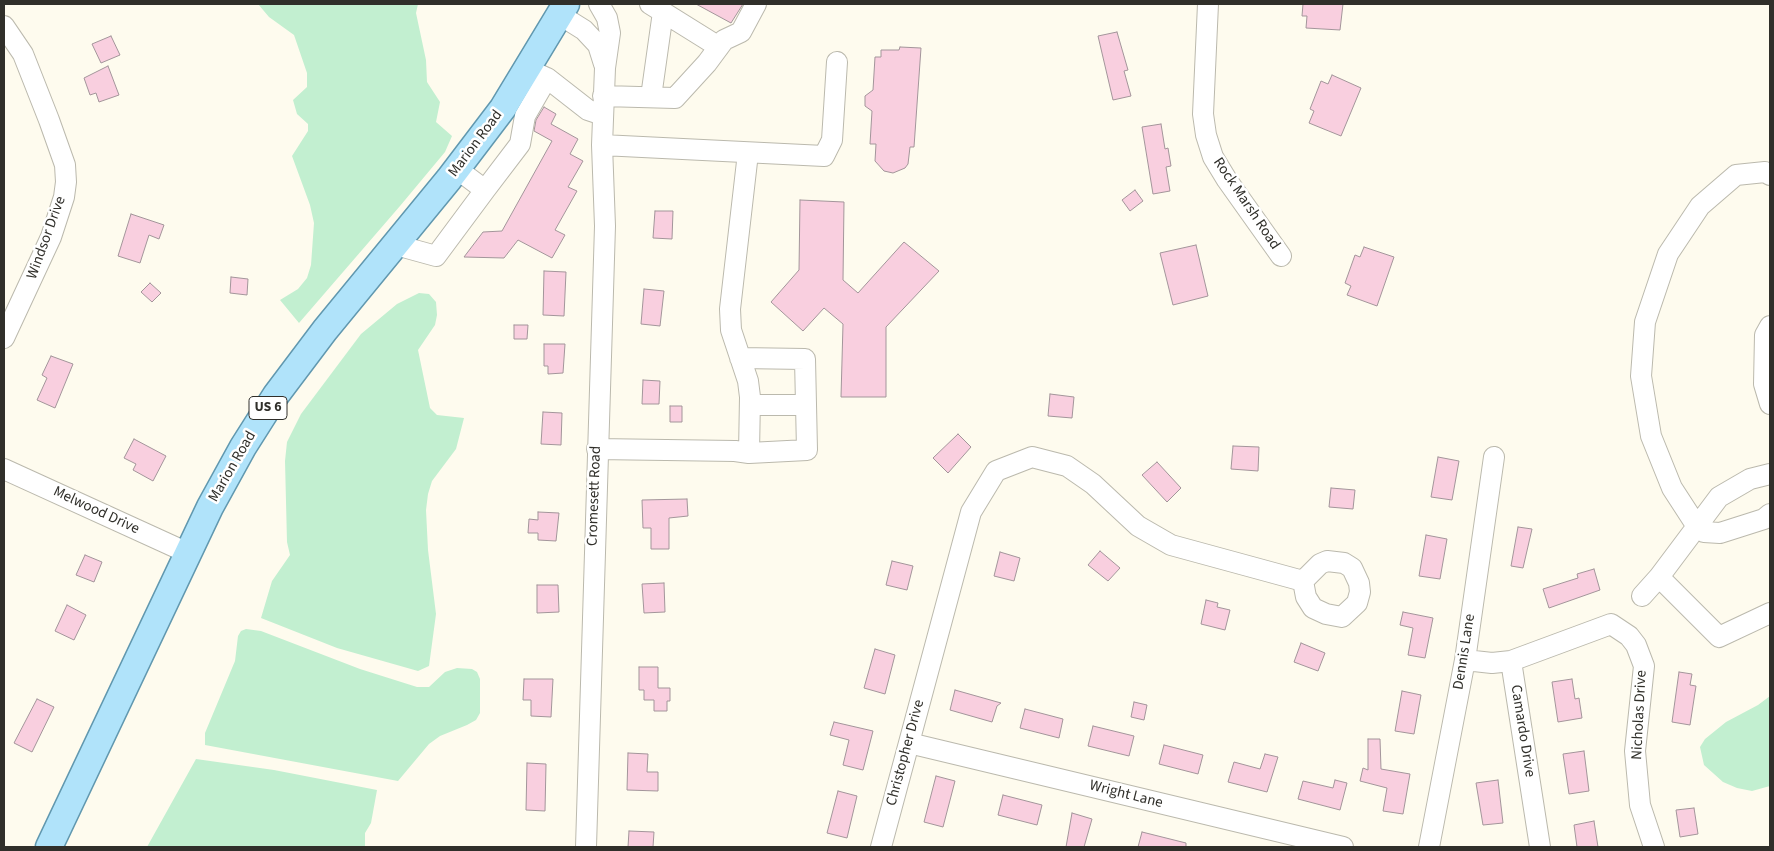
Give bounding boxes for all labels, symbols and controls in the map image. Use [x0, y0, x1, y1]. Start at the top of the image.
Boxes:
street label: Marion Road [445, 107, 507, 181]
street label: Rock Marsh Road [1209, 155, 1283, 253]
street label: Windsor Drive [24, 194, 70, 282]
road number: US 6 [249, 396, 287, 419]
street label: Marion Road [205, 428, 261, 506]
street label: Cromesett Road [584, 446, 606, 546]
street label: Melwood Drive [50, 483, 142, 539]
street label: Dennis Lane [1450, 613, 1480, 691]
street label: Nicholas Drive [1629, 670, 1651, 760]
street label: Camardo Drive [1506, 684, 1538, 778]
street label: Christopher Drive [883, 698, 929, 808]
street label: Wright Lane [1087, 777, 1165, 813]

